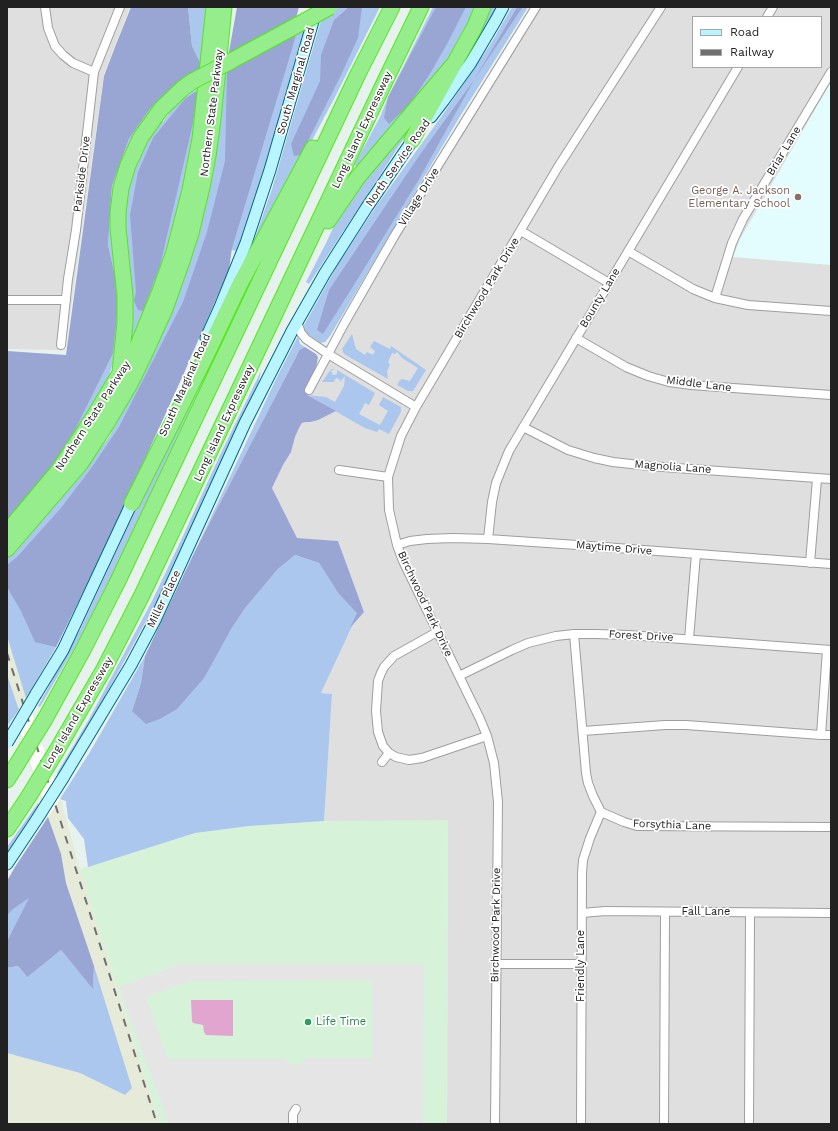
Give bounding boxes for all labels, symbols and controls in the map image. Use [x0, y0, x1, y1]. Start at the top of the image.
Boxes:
legend [692, 16, 822, 68]
text: Road [730, 25, 759, 39]
street label: South Marginal Road [274, 26, 318, 136]
text: Railway [730, 45, 774, 59]
street label: Northern State Parkway [198, 49, 226, 177]
street label: Long Island Expressway [329, 69, 395, 191]
street label: North Service Road [363, 117, 433, 209]
street label: Briar Lane [764, 124, 804, 178]
street label: Parkside Drive [71, 135, 93, 213]
street label: Village Drive [396, 165, 442, 229]
place label: George A. Jackson Elementary School [688, 184, 790, 210]
marker: George A. Jackson Elementary School [793, 192, 803, 202]
street label: Birchwood Park Drive [452, 235, 522, 341]
street label: Bounty Lane [577, 266, 623, 330]
street label: South Marginal Road [156, 332, 214, 438]
street label: Northern State Parkway [53, 359, 133, 473]
street label: Long Island Expressway [191, 362, 257, 484]
street label: Middle Lane [666, 373, 732, 395]
street label: Magnolia Lane [634, 458, 712, 476]
street label: Maytime Drive [575, 538, 653, 558]
street label: Birchwood Park Drive [395, 549, 455, 659]
street label: Miller Place [144, 568, 184, 630]
street label: Forest Drive [608, 628, 674, 644]
street label: Long Island Expressway [40, 654, 116, 772]
street label: Forsythia Lane [633, 817, 711, 833]
street label: Birchwood Park Drive [488, 867, 504, 983]
street label: Fall Lane [682, 905, 730, 919]
street label: Friendly Lane [574, 930, 588, 1002]
place label: Life Time [316, 1015, 366, 1029]
marker: Life Time [303, 1017, 313, 1027]

